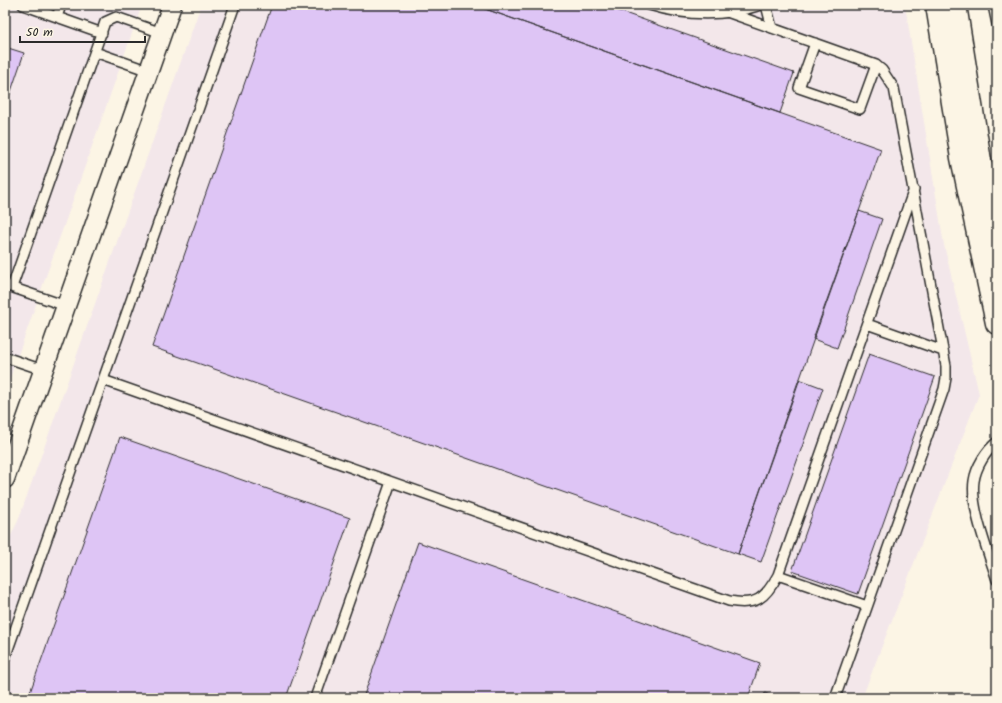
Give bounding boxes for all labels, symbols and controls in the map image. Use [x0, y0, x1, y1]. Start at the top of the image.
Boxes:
scale bar [20, 18, 145, 44]
text: 50 m [26, 23, 53, 42]

